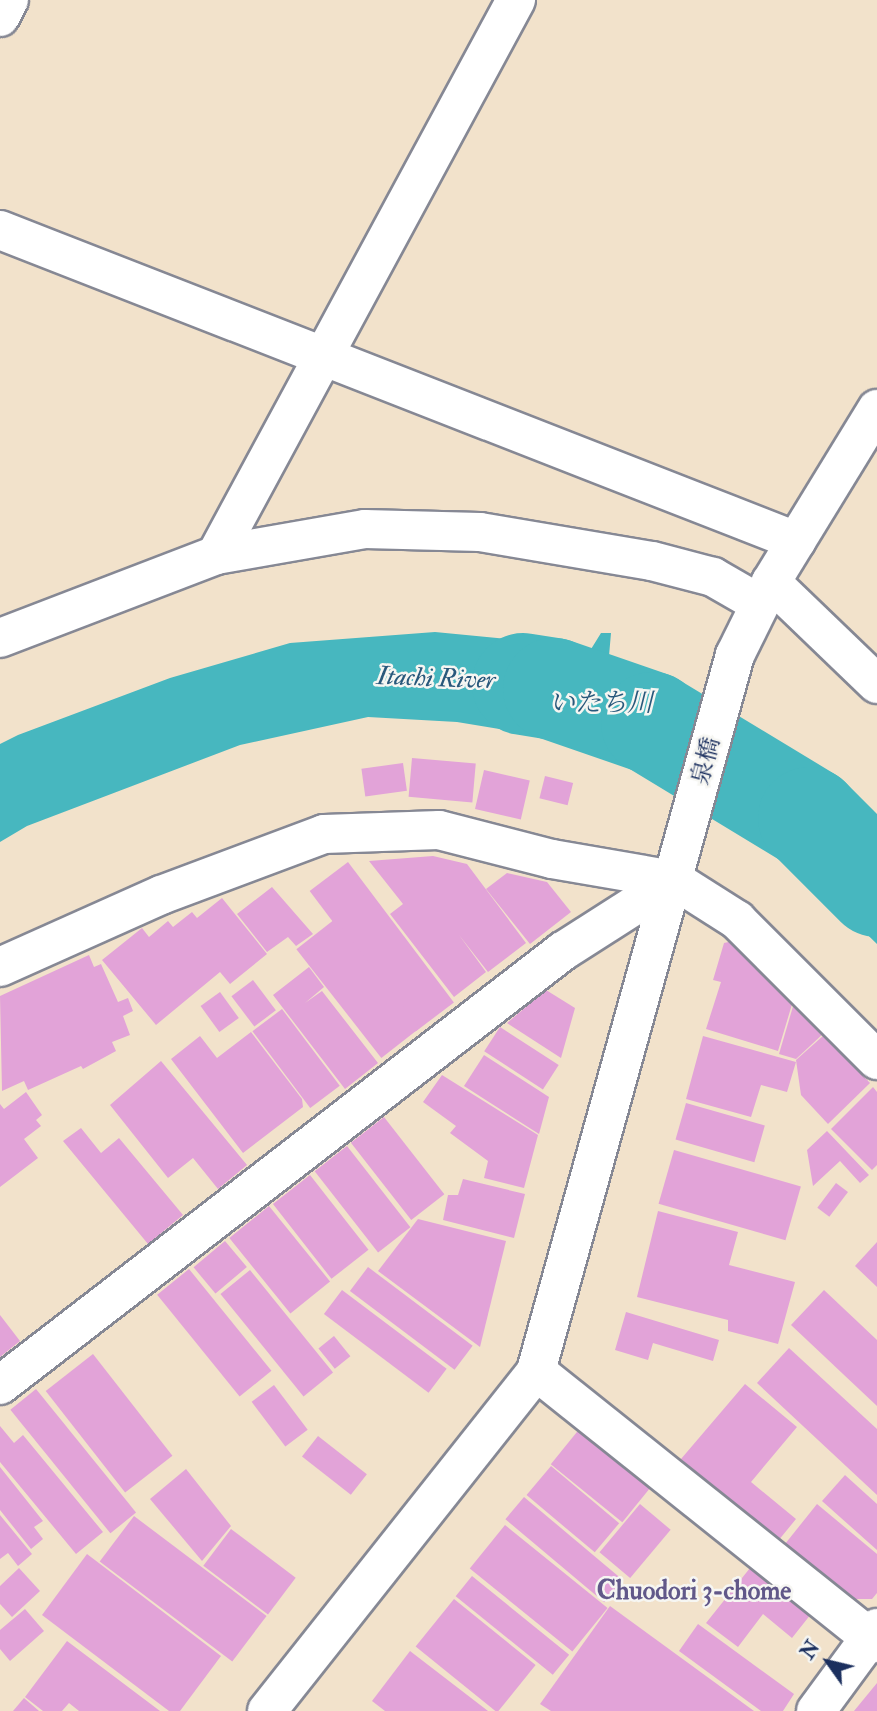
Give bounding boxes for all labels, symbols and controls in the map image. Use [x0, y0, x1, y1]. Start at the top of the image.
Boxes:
water label: Itachi River [376, 661, 496, 697]
water label: いたち川 [549, 688, 653, 720]
street label: 泉橋 [686, 734, 726, 788]
district label: Chuodori 3-chome [597, 1576, 791, 1608]
north arrow [793, 1627, 863, 1697]
text: N [796, 1636, 825, 1664]

